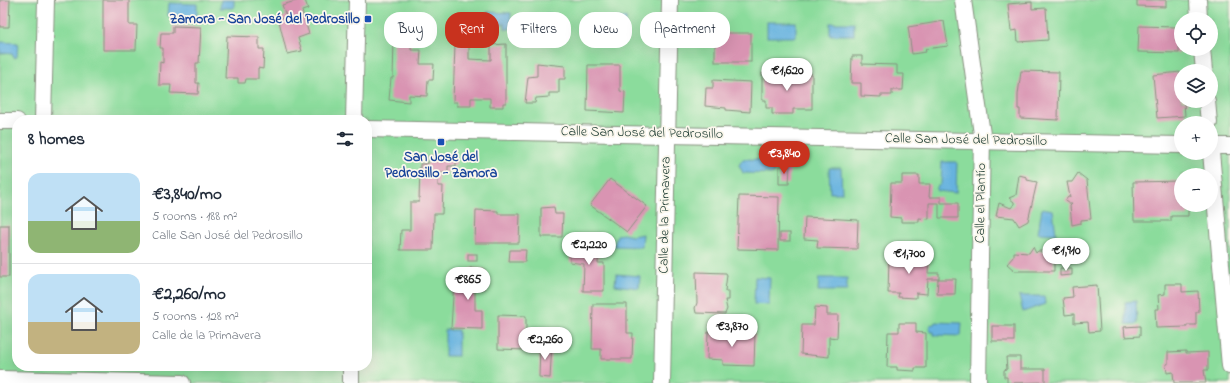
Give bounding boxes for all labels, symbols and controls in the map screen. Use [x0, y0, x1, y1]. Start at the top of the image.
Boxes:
place label: Zamora - San José del Pedrosillo [170, 9, 360, 30]
chip: Buy [384, 12, 437, 48]
chip: Rent [445, 12, 499, 48]
chip: Filters [507, 12, 571, 48]
chip: New [579, 12, 632, 48]
chip: Apartment [640, 12, 730, 48]
map controls [1174, 12, 1218, 212]
button: locate [1174, 12, 1218, 56]
marker: Zamora - San José del Pedrosillo [363, 14, 373, 24]
pin: €1,620 [754, 58, 820, 92]
text: €1,620 [770, 61, 804, 80]
button: layers [1174, 64, 1218, 108]
button: + [1174, 116, 1218, 160]
street label: Calle San José del Pedrosillo [561, 121, 723, 145]
text: 8 homes [28, 127, 85, 152]
icon: filters [334, 128, 356, 150]
street label: Calle San José del Pedrosillo [885, 128, 1047, 152]
marker: San José del Pedrosillo - Zamora [436, 137, 446, 147]
pin: €3,840 [751, 141, 817, 175]
text: €3,840 [768, 144, 800, 163]
place label: San José del Pedrosillo - Zamora [385, 147, 498, 184]
street label: Calle de la Primavera [653, 156, 677, 274]
street label: Calle el Plantío [970, 163, 992, 243]
button: − [1174, 168, 1218, 212]
text: €3,840/mo [152, 182, 222, 207]
icon: home [60, 189, 108, 237]
text: 5 rooms · 188 m² [152, 207, 237, 226]
text: Calle San José del Pedrosillo [152, 226, 303, 245]
pin: €2,220 [556, 232, 622, 266]
text: €2,220 [571, 235, 607, 254]
pin: €1,910 [1033, 238, 1099, 272]
pin: €1,700 [876, 241, 942, 275]
text: €1,910 [1051, 241, 1081, 260]
text: €1,700 [893, 244, 925, 263]
pin: €865 [444, 267, 492, 301]
text: €865 [454, 270, 482, 289]
text: €2,260/mo [152, 282, 226, 307]
icon: home [60, 290, 108, 338]
text: 5 rooms · 128 m² [152, 307, 239, 326]
pin: €3,870 [699, 314, 765, 348]
text: €3,870 [716, 317, 748, 336]
text: Calle de la Primavera [152, 326, 261, 345]
pin: €2,260 [512, 327, 578, 361]
text: €2,260 [527, 330, 563, 349]

